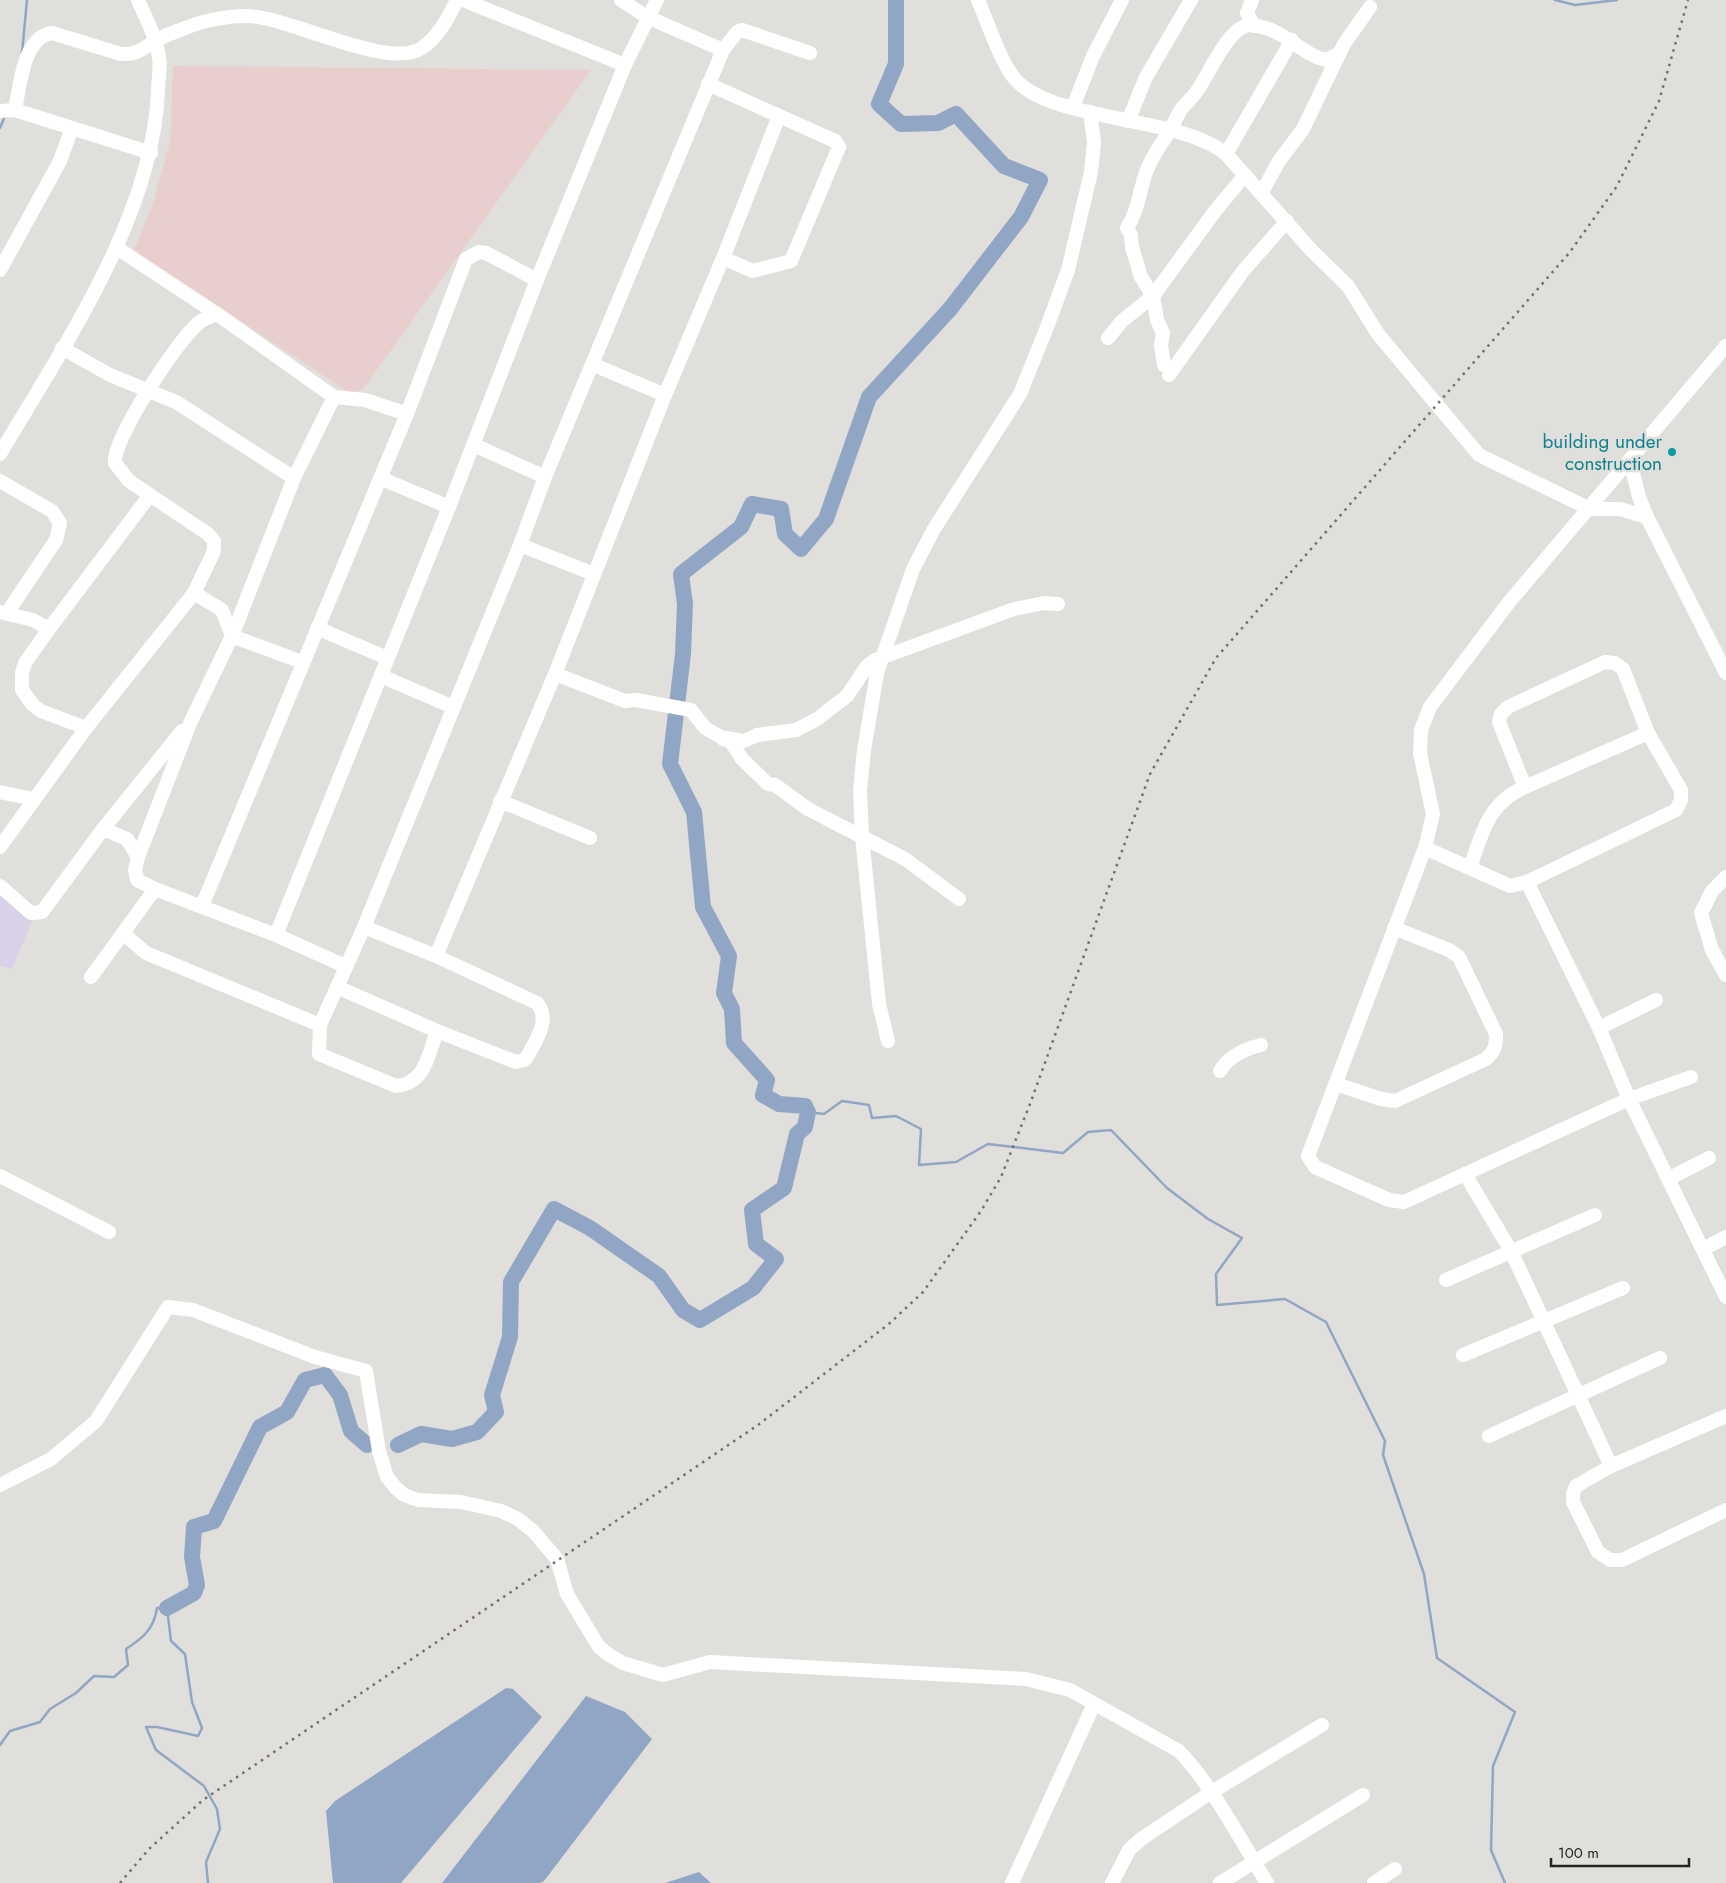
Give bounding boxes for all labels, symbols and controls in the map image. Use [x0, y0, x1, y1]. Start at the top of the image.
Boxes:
place label: building under construction [1543, 428, 1662, 477]
marker: building under construction [1666, 446, 1678, 458]
scale bar [1551, 1836, 1688, 1868]
text: 100 m [1558, 1842, 1599, 1864]

